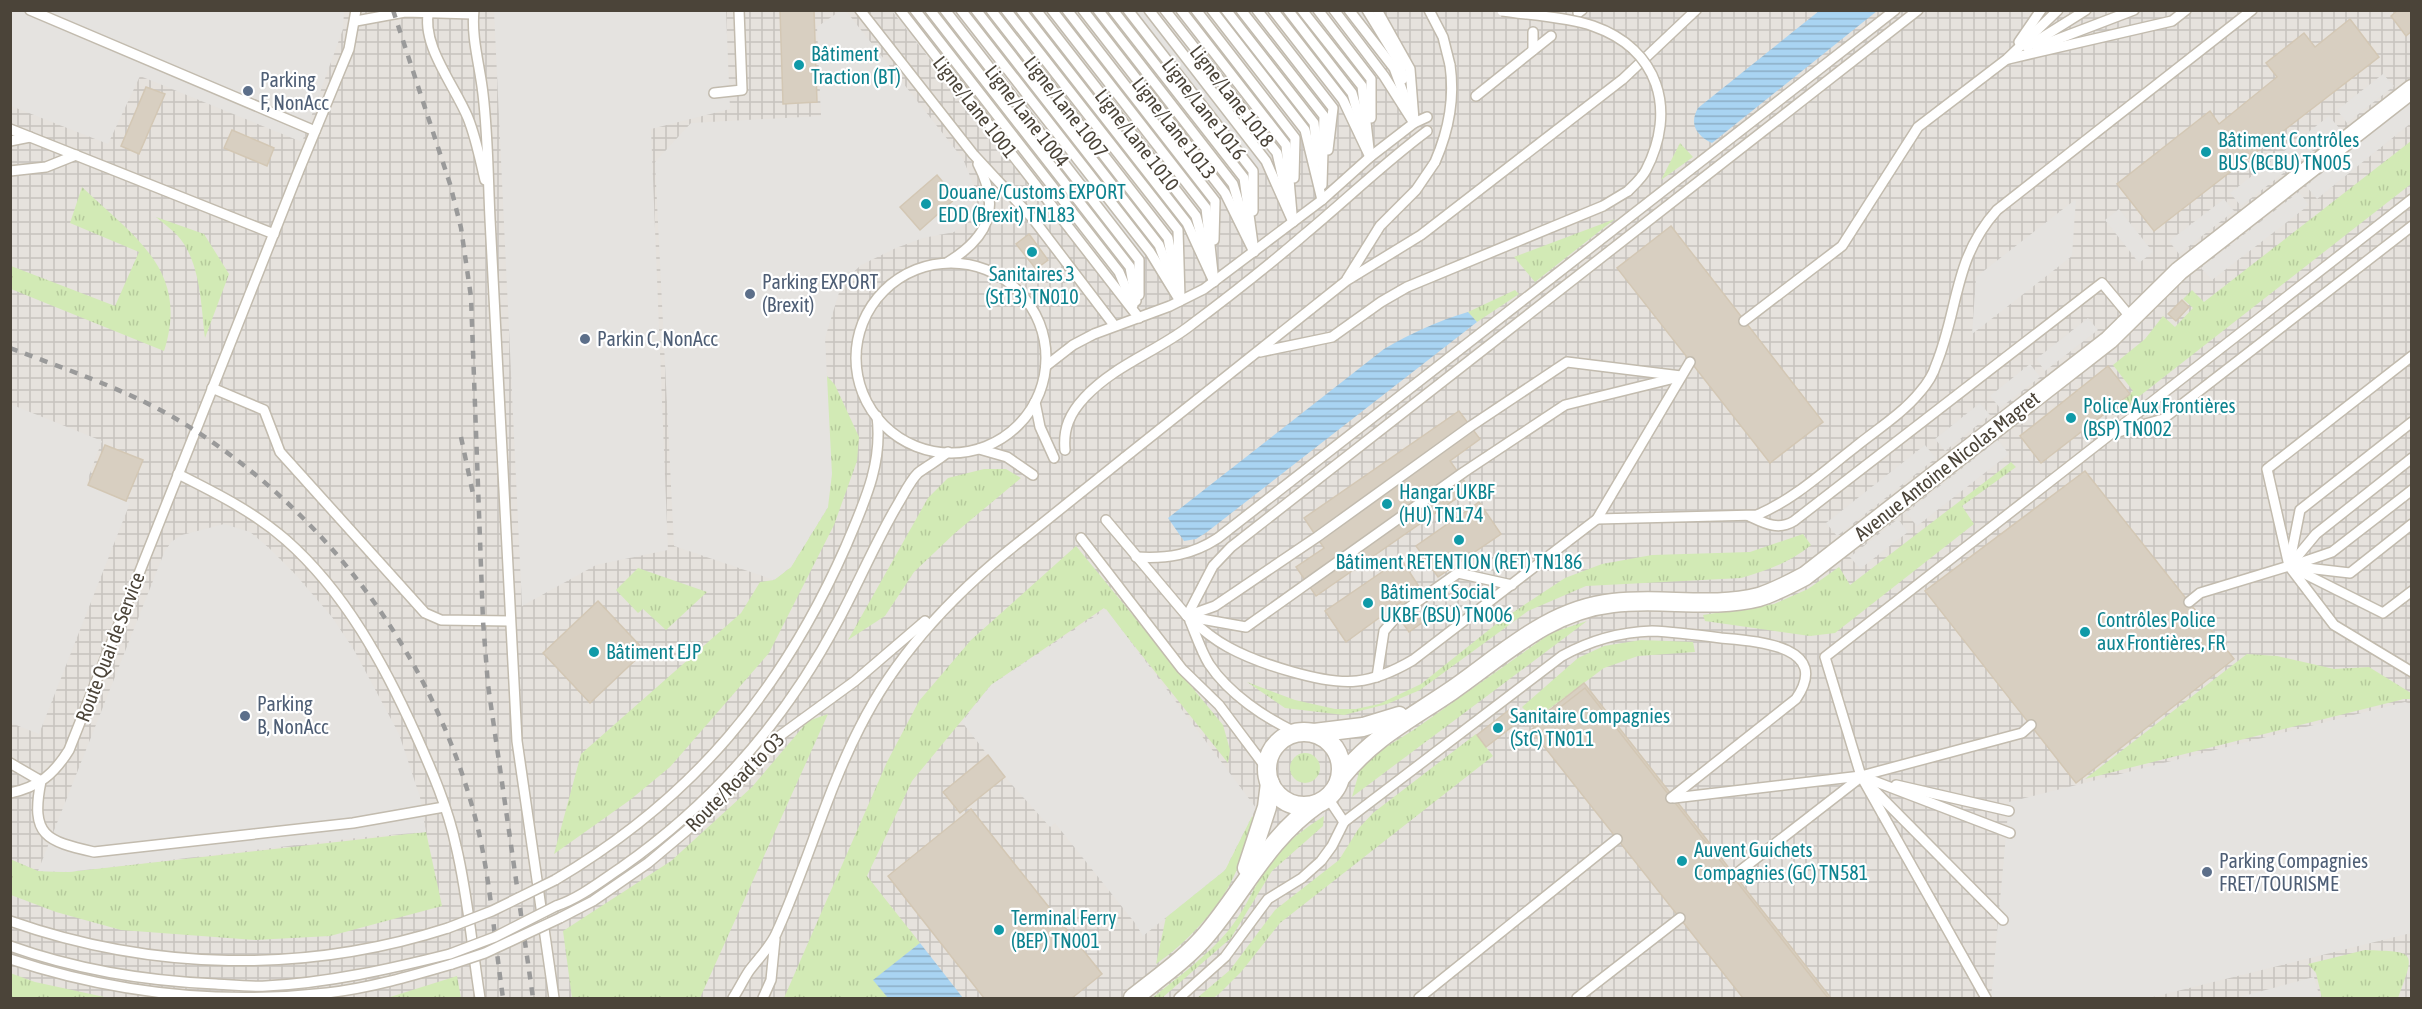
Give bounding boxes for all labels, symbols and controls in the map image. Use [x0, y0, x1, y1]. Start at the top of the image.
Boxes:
street label: Ligne/Lane 1018 [1186, 40, 1279, 151]
place label: Bâtiment Traction (BT) [811, 42, 901, 88]
street label: Ligne/Lane 1001 [929, 51, 1022, 162]
street label: Ligne/Lane 1007 [1020, 51, 1113, 162]
street label: Ligne/Lane 1016 [1158, 53, 1251, 164]
marker: Bâtiment Traction (BT) [792, 58, 806, 72]
street label: Ligne/Lane 1004 [981, 60, 1074, 171]
place label: Parking F, NonAcc [260, 68, 329, 114]
street label: Ligne/Lane 1013 [1128, 72, 1221, 183]
marker: Parking F, NonAcc [241, 84, 255, 98]
street label: Ligne/Lane 1010 [1091, 84, 1184, 195]
place label: Bâtiment Contrôles BUS (BCBU) TN005 [2218, 128, 2359, 174]
marker: Bâtiment Contrôles BUS (BCBU) TN005 [2199, 145, 2213, 159]
place label: Douane/Customs EXPORT EDD (Brexit) TN183 [938, 180, 1126, 226]
marker: Douane/Customs EXPORT EDD (Brexit) TN183 [919, 197, 933, 211]
marker: Sanitaires 3 (StT3) TN010 [1025, 245, 1039, 259]
place label: Sanitaires 3 (StT3) TN010 [985, 262, 1079, 308]
place label: Parking EXPORT (Brexit) [762, 270, 878, 316]
marker: Parking EXPORT (Brexit) [743, 287, 757, 301]
place label: Parkin C, NonAcc [597, 327, 718, 350]
marker: Parkin C, NonAcc [578, 332, 592, 346]
street label: Avenue Antoine Nicolas Magret [1850, 386, 2044, 545]
place label: Police Aux Frontières (BSP) TN002 [2083, 394, 2236, 440]
marker: Police Aux Frontières (BSP) TN002 [2064, 411, 2078, 425]
place label: Hangar UKBF (HU) TN174 [1399, 480, 1495, 526]
marker: Hangar UKBF (HU) TN174 [1380, 497, 1394, 511]
marker: Bâtiment RETENTION (RET) TN186 [1452, 533, 1466, 547]
place label: Bâtiment RETENTION (RET) TN186 [1336, 550, 1582, 573]
street label: Route Quai de Service [70, 569, 149, 725]
place label: Bâtiment Social UKBF (BSU) TN006 [1380, 580, 1513, 626]
marker: Bâtiment Social UKBF (BSU) TN006 [1361, 596, 1375, 610]
place label: Contrôles Police aux Frontières, FR [2097, 608, 2225, 654]
marker: Contrôles Police aux Frontières, FR [2078, 625, 2092, 639]
place label: Bâtiment EJP [606, 640, 702, 663]
marker: Bâtiment EJP [587, 645, 601, 659]
place label: Parking B, NonAcc [257, 692, 329, 738]
place label: Sanitaire Compagnies (StC) TN011 [1510, 704, 1670, 750]
marker: Parking B, NonAcc [238, 709, 252, 723]
marker: Sanitaire Compagnies (StC) TN011 [1491, 721, 1505, 735]
street label: Route/Road to O3 [680, 727, 789, 836]
place label: Auvent Guichets Compagnies (GC) TN581 [1694, 838, 1868, 884]
place label: Parking Compagnies FRET/TOURISME [2219, 849, 2368, 895]
marker: Auvent Guichets Compagnies (GC) TN581 [1675, 854, 1689, 868]
marker: Parking Compagnies FRET/TOURISME [2200, 865, 2214, 879]
place label: Terminal Ferry (BEP) TN001 [1011, 906, 1116, 952]
marker: Terminal Ferry (BEP) TN001 [992, 923, 1006, 937]

